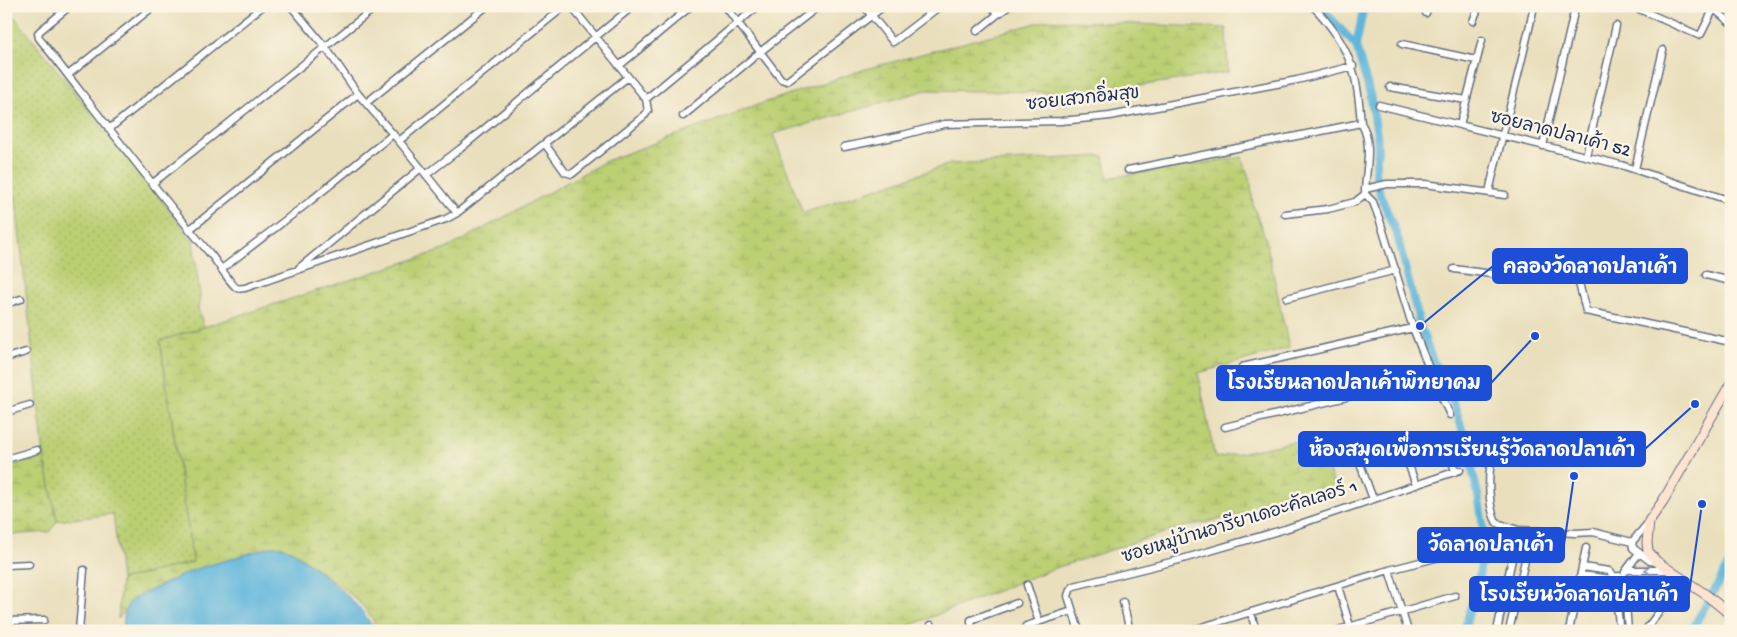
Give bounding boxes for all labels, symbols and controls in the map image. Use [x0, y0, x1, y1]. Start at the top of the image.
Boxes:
street label: ซอยเสวกอิ่มสุข [1024, 74, 1141, 117]
street label: ซอยลาดปลาเค้า 52 [1487, 103, 1634, 163]
callout: คลองวัดลาดปลาเค้า [1493, 249, 1687, 283]
text: คลองวัดลาดปลาเค้า [1503, 253, 1677, 281]
callout: โรงเรียนลาดปลาเค้าพิทยาคม [1217, 366, 1491, 400]
text: โรงเรียนลาดปลาเค้าพิทยาคม [1226, 369, 1481, 397]
text: ห้องสมุดเพื่อการเรียนรู้วัดลาดปลาเค้า [1309, 431, 1635, 464]
callout: ห้องสมุดเพื่อการเรียนรู้วัดลาดปลาเค้า [1299, 432, 1645, 466]
street label: ซอยหมู่บ้านอารียาเดอะคัลเลอร์ 1 [1118, 472, 1361, 570]
callout: วัดลาดปลาเค้า [1418, 528, 1564, 562]
text: วัดลาดปลาเค้า [1428, 531, 1554, 559]
one-way arrow [1644, 565, 1652, 575]
callout: โรงเรียนวัดลาดปลาเค้า [1470, 577, 1689, 611]
text: โรงเรียนวัดลาดปลาเค้า [1479, 581, 1678, 609]

